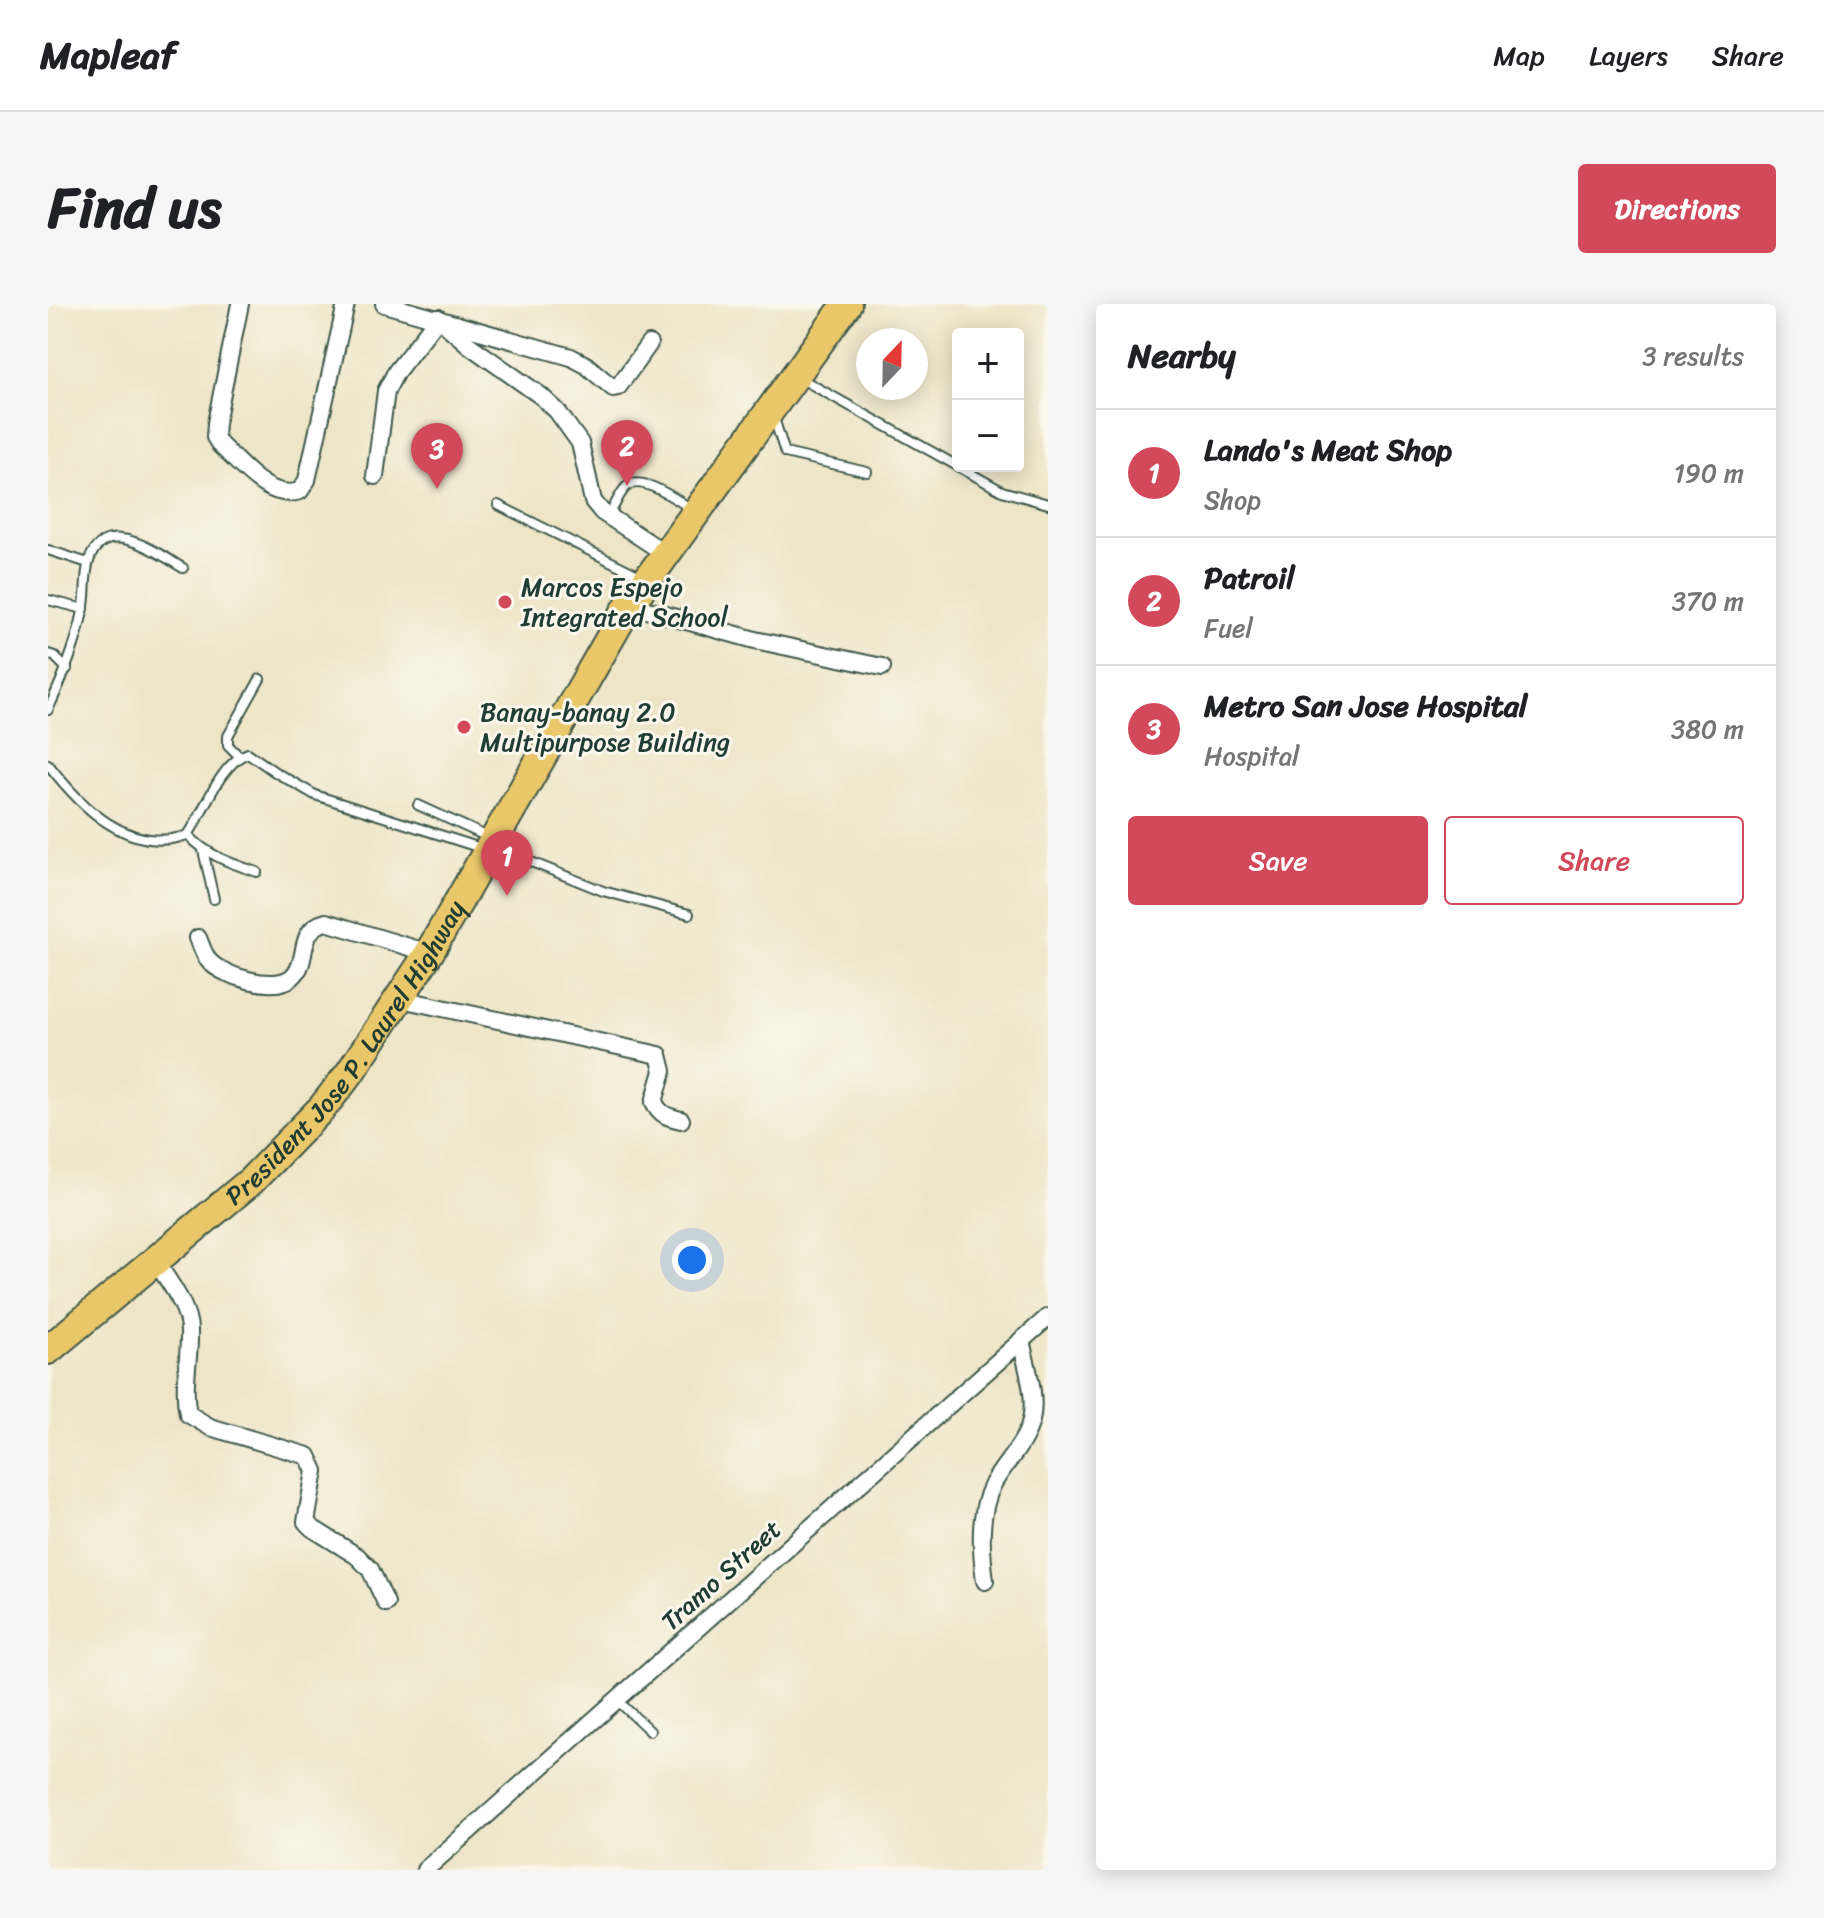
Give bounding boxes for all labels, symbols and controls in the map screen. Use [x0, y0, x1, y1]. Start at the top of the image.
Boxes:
text: Mapleaf [40, 22, 176, 89]
text: Map [1493, 31, 1545, 80]
text: Layers [1589, 31, 1668, 80]
text: Share [1712, 31, 1784, 80]
text: Find us [48, 159, 221, 258]
button: Directions [1578, 164, 1776, 253]
text: Nearby [1128, 326, 1236, 386]
north arrow [856, 328, 928, 400]
map controls [952, 328, 1024, 472]
button: + [952, 328, 1024, 400]
text: 3 results [1642, 333, 1744, 379]
button: − [952, 400, 1024, 472]
pin: 2 [601, 420, 653, 486]
pin: 3 [411, 423, 463, 489]
text: Lando's Meat Shop [1204, 423, 1452, 477]
text: 1 [1148, 450, 1160, 496]
text: 190 m [1674, 450, 1744, 496]
text: Shop [1204, 477, 1261, 523]
text: Patroil [1204, 551, 1295, 605]
place label: Marcos Espejo Integrated School [520, 564, 729, 640]
text: 2 [1146, 578, 1162, 624]
text: 370 m [1672, 578, 1744, 624]
marker: Marcos Espejo Integrated School [496, 593, 514, 611]
text: Fuel [1204, 605, 1253, 651]
text: Metro San Jose Hospital [1204, 679, 1527, 733]
place label: Banay-banay 2.0 Multipurpose Building [480, 689, 730, 765]
text: 3 [1147, 706, 1161, 752]
text: 380 m [1671, 706, 1744, 752]
marker: Banay-banay 2.0 Multipurpose Building [455, 718, 473, 736]
text: Hospital [1204, 733, 1299, 779]
button: Save [1128, 816, 1428, 905]
button: Share [1444, 816, 1744, 905]
pin: 1 [481, 830, 533, 896]
street label: President Jose P. Laurel Highway [214, 890, 478, 1217]
your location [672, 1240, 712, 1280]
street label: Tramo Street [650, 1508, 792, 1642]

